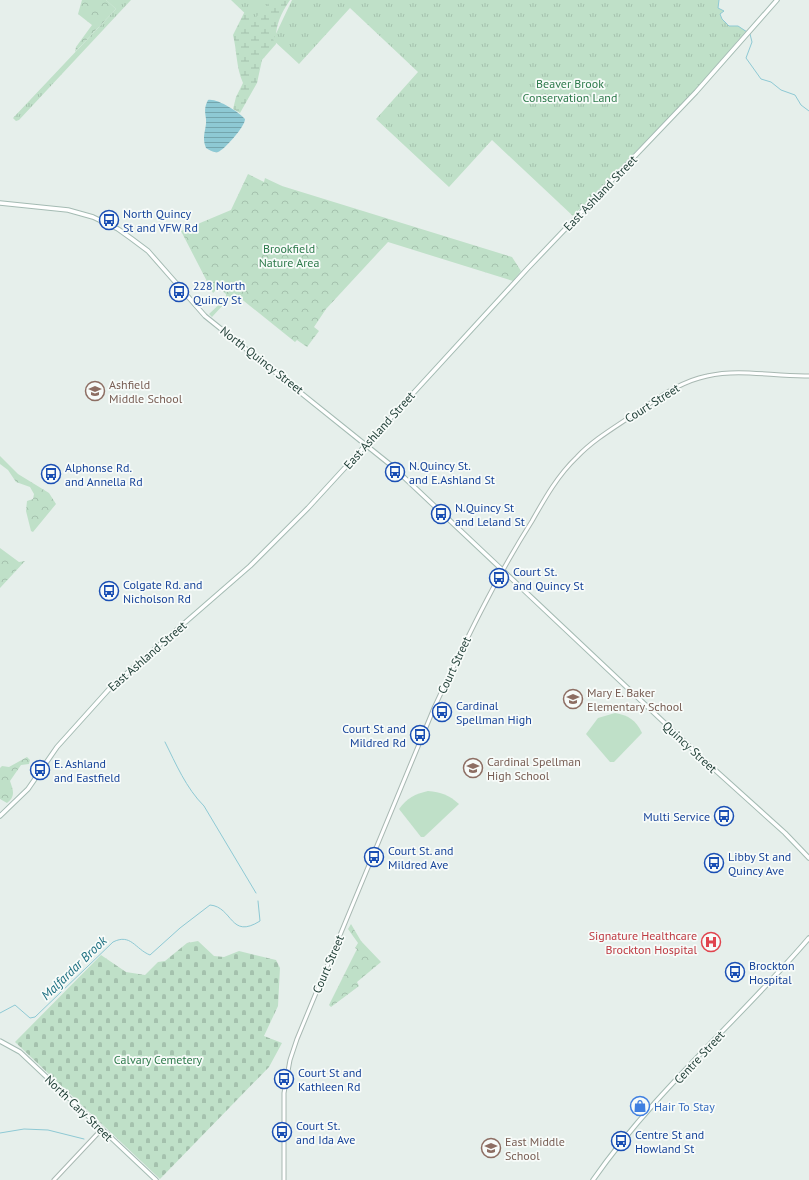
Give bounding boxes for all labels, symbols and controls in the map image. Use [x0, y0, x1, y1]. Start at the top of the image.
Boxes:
park label: Beaver Brook Conservation Land [523, 76, 617, 105]
street label: East Ashland Street [560, 152, 640, 234]
place label: North Quincy St and VFW Rd [123, 206, 198, 235]
bus stop icon: North Quincy St and VFW Rd [98, 209, 120, 231]
park label: Brookfield Nature Area [259, 241, 319, 270]
place label: 228 North Quincy St [193, 278, 245, 307]
bus stop icon: 228 North Quincy St [168, 281, 190, 303]
street label: North Quincy Street [217, 323, 307, 397]
place label: Ashfield Middle School [109, 377, 183, 406]
school or university icon: Ashfield Middle School [84, 380, 106, 402]
street label: Court Street [622, 380, 682, 426]
street label: East Ashland Street [340, 388, 418, 472]
place label: N.Quincy St. and E.Ashland St [409, 458, 495, 487]
place label: Alphonse Rd. and Annella Rd [65, 460, 143, 489]
bus stop icon: N.Quincy St. and E.Ashland St [384, 461, 406, 483]
bus stop icon: Alphonse Rd. and Annella Rd [40, 463, 62, 485]
place label: N.Quincy St and Leland St [455, 500, 525, 529]
bus stop icon: N.Quincy St and Leland St [430, 503, 452, 525]
place label: Court St. and Quincy St [513, 564, 584, 593]
bus stop icon: Court St. and Quincy St [488, 567, 510, 589]
place label: Colgate Rd. and Nicholson Rd [123, 577, 202, 606]
bus stop icon: Colgate Rd. and Nicholson Rd [98, 580, 120, 602]
street label: East Ashland Street [105, 618, 189, 694]
street label: Court Street [434, 634, 474, 696]
place label: Mary E. Baker Elementary School [587, 685, 683, 714]
school or university icon: Mary E. Baker Elementary School [562, 688, 584, 710]
place label: Cardinal Spellman High [456, 698, 532, 727]
bus stop icon: Cardinal Spellman High [431, 701, 453, 723]
street label: Quincy Street [660, 718, 720, 776]
place label: Court St and Mildred Rd [342, 721, 406, 750]
bus stop icon: Court St and Mildred Rd [409, 724, 431, 746]
place label: Cardinal Spellman High School [487, 754, 581, 783]
place label: E. Ashland and Eastfield [54, 756, 120, 785]
school or university icon: Cardinal Spellman High School [462, 757, 484, 779]
bus stop icon: E. Ashland and Eastfield [29, 759, 51, 781]
bus stop icon: Multi Service [713, 805, 735, 827]
place label: Multi Service [643, 809, 710, 824]
place label: Court St. and Mildred Ave [388, 843, 454, 872]
bus stop icon: Court St. and Mildred Ave [363, 846, 385, 868]
place label: Libby St and Quincy Ave [728, 849, 791, 878]
bus stop icon: Libby St and Quincy Ave [703, 852, 725, 874]
place label: Signature Healthcare Brockton Hospital [589, 928, 697, 957]
hospital icon: Signature Healthcare Brockton Hospital [700, 931, 722, 953]
water label: Malfardar Brook [38, 932, 111, 1004]
street label: Court Street [309, 933, 347, 995]
place label: Brockton Hospital [749, 958, 795, 987]
bus stop icon: Brockton Hospital [724, 961, 746, 983]
street label: Centre Street [671, 1027, 727, 1087]
park label: Calvary Cemetery [114, 1052, 203, 1067]
place label: Court St and Kathleen Rd [298, 1065, 362, 1094]
bus stop icon: Court St and Kathleen Rd [273, 1068, 295, 1090]
street label: North Cary Street [42, 1072, 116, 1144]
shop icon: Hair To Stay [629, 1095, 651, 1117]
place label: Hair To Stay [654, 1099, 715, 1114]
place label: Court St. and Ida Ave [296, 1118, 355, 1147]
bus stop icon: Court St. and Ida Ave [271, 1121, 293, 1143]
place label: Centre St and Howland St [635, 1127, 704, 1156]
bus stop icon: Centre St and Howland St [610, 1130, 632, 1152]
place label: East Middle School [505, 1134, 565, 1163]
school or university icon: East Middle School [480, 1137, 502, 1159]

